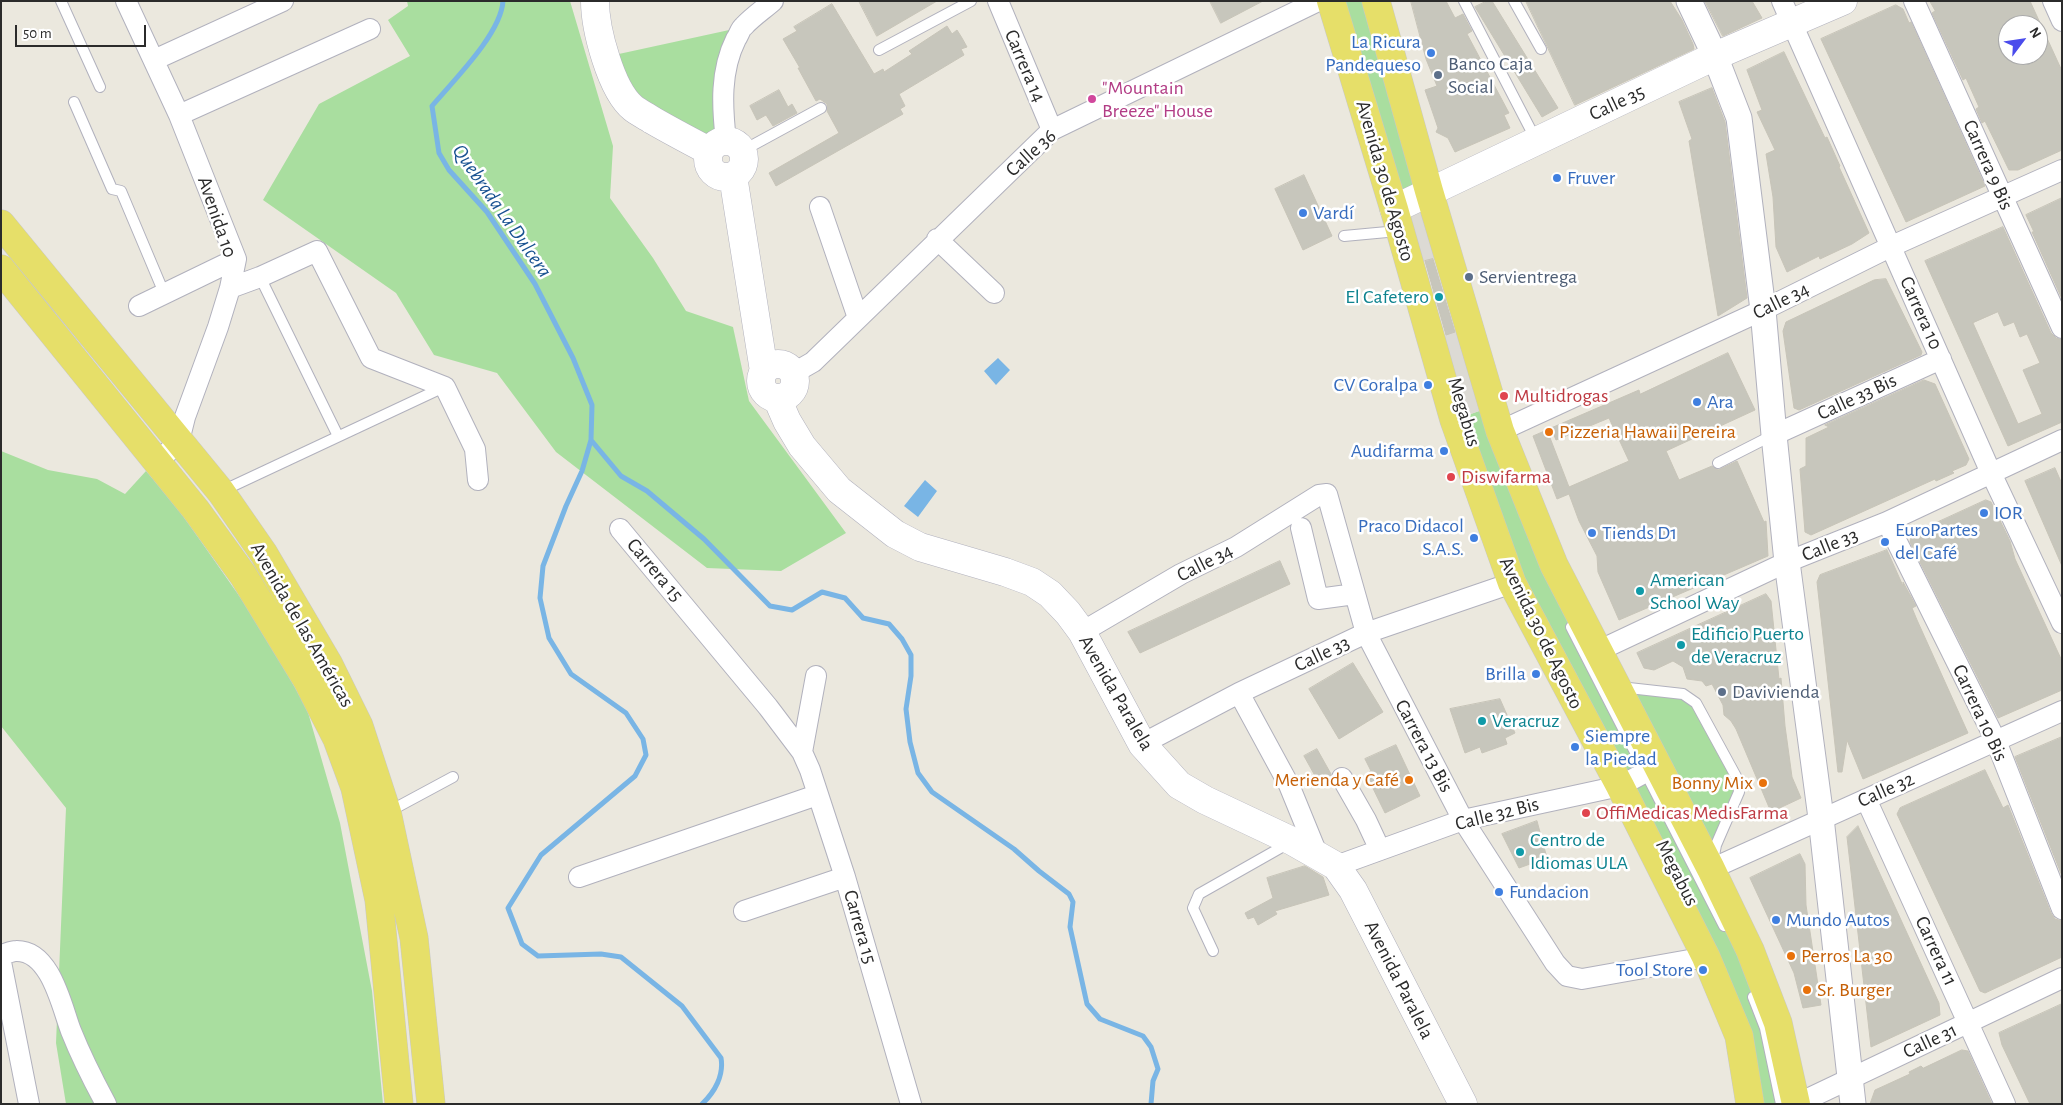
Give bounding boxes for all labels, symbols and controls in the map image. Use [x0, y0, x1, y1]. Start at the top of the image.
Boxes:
scale bar [18, 15, 149, 47]
north arrow [1998, 15, 2048, 65]
text: N [2026, 25, 2044, 41]
text: 50 m [23, 26, 52, 41]
street label: Carrera 14 [999, 26, 1051, 106]
place label: La Ricura Pandequeso [1325, 30, 1421, 77]
marker: La Ricura Pandequeso [1425, 47, 1437, 59]
place label: Banco Caja Social [1448, 52, 1533, 99]
marker: Banco Caja Social [1432, 69, 1444, 81]
place label: "Mountain Breeze" House [1102, 76, 1213, 123]
street label: Calle 35 [1585, 80, 1649, 126]
marker: "Mountain Breeze" House [1086, 93, 1098, 105]
street label: Avenida 30 de Agosto [1351, 98, 1419, 264]
street label: Carrera 9 Bis [1958, 116, 2018, 214]
street label: Calle 36 [1001, 124, 1061, 182]
water label: Quebrada La Dulcera [447, 139, 557, 283]
place label: Fruver [1567, 166, 1615, 190]
marker: Fruver [1551, 172, 1563, 184]
street label: Avenida 10 [192, 173, 242, 261]
place label: Vardí [1313, 201, 1354, 225]
marker: Vardí [1297, 207, 1309, 219]
place label: Servientrega [1479, 265, 1577, 289]
marker: Servientrega [1463, 271, 1475, 283]
street label: Carrera 10 [1894, 273, 1948, 353]
street label: Calle 34 [1749, 277, 1813, 325]
place label: El Cafetero [1345, 285, 1429, 309]
marker: El Cafetero [1433, 291, 1445, 303]
street label: Calle 33 Bis [1814, 368, 1900, 426]
place label: CV Coralpa [1334, 373, 1418, 397]
street label: Megabus [1442, 375, 1486, 449]
marker: CV Coralpa [1422, 379, 1434, 391]
place label: Multidrogas [1514, 384, 1608, 408]
marker: Multidrogas [1498, 390, 1510, 402]
place label: Ara [1707, 390, 1734, 414]
marker: Ara [1691, 396, 1703, 408]
place label: Pizzeria Hawaii Pereira [1559, 420, 1736, 444]
marker: Pizzeria Hawaii Pereira [1543, 426, 1555, 438]
place label: Audifarma [1351, 439, 1434, 463]
marker: Audifarma [1438, 445, 1450, 457]
place label: Diswifarma [1461, 465, 1551, 489]
marker: Diswifarma [1445, 471, 1457, 483]
place label: IOR [1994, 501, 2023, 525]
marker: IOR [1978, 507, 1990, 519]
place label: Praco Didacol S.A.S. [1358, 514, 1464, 561]
place label: EuroPartes del Café [1895, 518, 1978, 565]
place label: Tiends D1 [1602, 521, 1677, 545]
street label: Calle 33 [1798, 523, 1862, 567]
marker: Tiends D1 [1586, 527, 1598, 539]
marker: Praco Didacol S.A.S. [1468, 532, 1480, 544]
street label: Carrera 15 [622, 533, 688, 607]
marker: EuroPartes del Café [1879, 536, 1891, 548]
street label: Avenida de las Américas [245, 538, 359, 712]
street label: Calle 34 [1173, 539, 1237, 587]
street label: Avenida 30 de Agosto [1494, 553, 1588, 713]
place label: American School Way [1650, 568, 1739, 615]
marker: American School Way [1634, 585, 1646, 597]
place label: Edificio Puerto de Veracruz [1691, 622, 1804, 669]
street label: Avenida Paralela [1073, 631, 1159, 755]
street label: Calle 33 [1290, 631, 1354, 677]
marker: Edificio Puerto de Veracruz [1675, 639, 1687, 651]
street label: Carrera 10 Bis [1947, 661, 2013, 765]
place label: Brilla [1485, 662, 1526, 686]
marker: Brilla [1530, 668, 1542, 680]
place label: Davivienda [1732, 680, 1820, 704]
marker: Davivienda [1716, 686, 1728, 698]
street label: Carrera 13 Bis [1390, 695, 1458, 797]
place label: Veracruz [1492, 709, 1560, 733]
marker: Veracruz [1476, 715, 1488, 727]
place label: Siempre la Piedad [1585, 724, 1657, 771]
marker: Siempre la Piedad [1569, 741, 1581, 753]
street label: Calle 32 [1854, 767, 1918, 813]
place label: Merienda y Café [1274, 768, 1399, 792]
place label: Bonny Mix [1672, 771, 1753, 795]
marker: Merienda y Café [1403, 774, 1415, 786]
marker: Bonny Mix [1757, 777, 1769, 789]
street label: Calle 32 Bis [1453, 792, 1541, 836]
place label: OffiMedicas MedisFarma [1596, 801, 1788, 825]
marker: OffiMedicas MedisFarma [1580, 807, 1592, 819]
place label: Centro de Idiomas ULA [1530, 828, 1628, 875]
street label: Megabus [1650, 836, 1704, 910]
marker: Centro de Idiomas ULA [1514, 846, 1526, 858]
place label: Fundacion [1509, 880, 1589, 904]
marker: Fundacion [1493, 886, 1505, 898]
street label: Carrera 15 [838, 887, 882, 967]
place label: Mundo Autos [1786, 908, 1890, 932]
street label: Carrera 11 [1909, 912, 1963, 990]
marker: Mundo Autos [1770, 914, 1782, 926]
street label: Avenida Paralela [1359, 917, 1439, 1043]
place label: Perros La 30 [1801, 944, 1893, 968]
marker: Perros La 30 [1785, 950, 1797, 962]
place label: Tool Store [1616, 958, 1693, 982]
marker: Tool Store [1697, 964, 1709, 976]
place label: Sr. Burger [1817, 978, 1892, 1002]
marker: Sr. Burger [1801, 984, 1813, 996]
street label: Calle 31 [1899, 1018, 1961, 1064]

